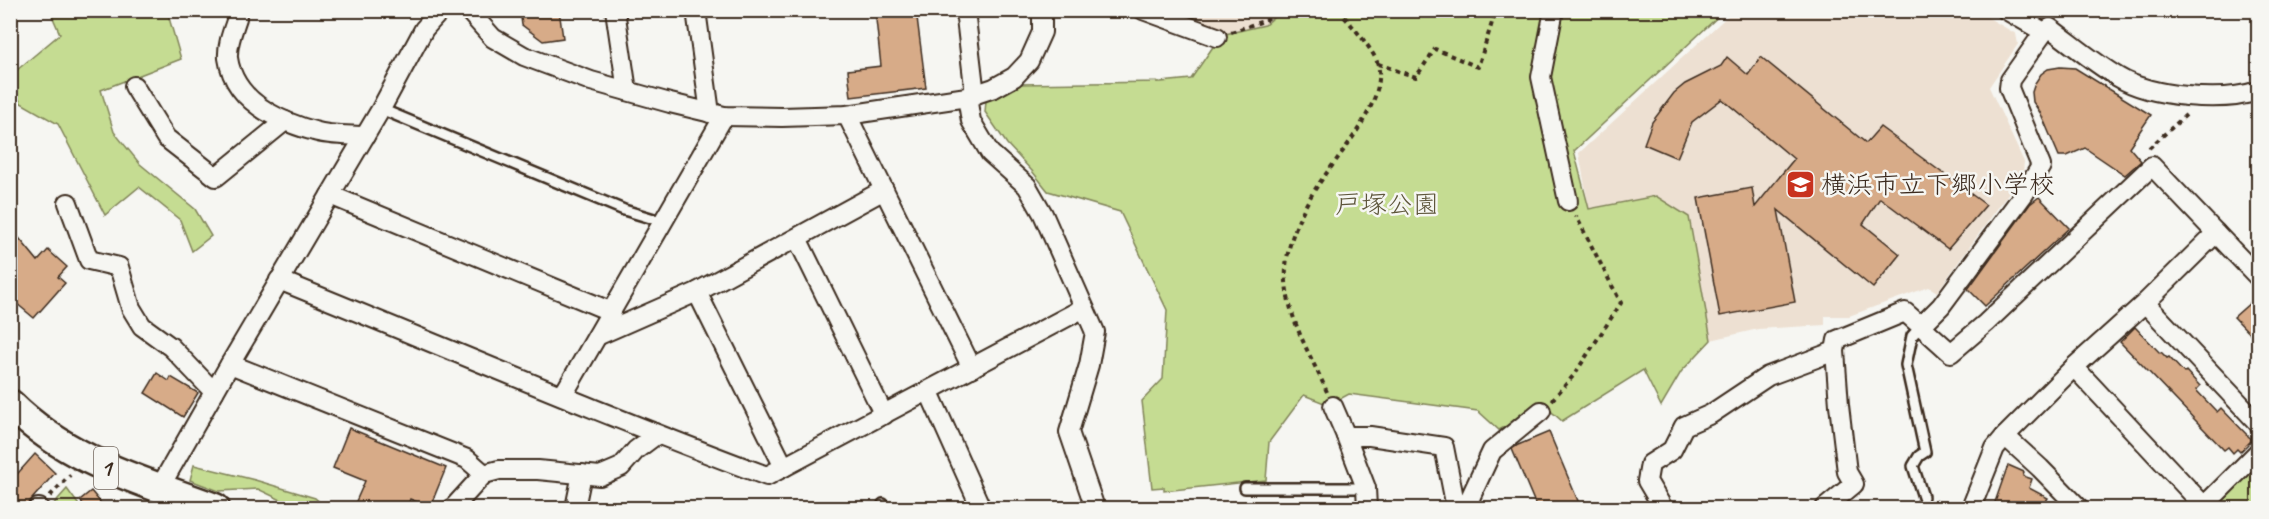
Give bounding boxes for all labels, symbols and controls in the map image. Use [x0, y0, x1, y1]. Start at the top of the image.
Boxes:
school or university icon: 横浜市立下郷小学校 [1784, 168, 1816, 200]
place label: 横浜市立下郷小学校 [1821, 168, 2055, 201]
park label: 戸塚公園 [1335, 188, 1439, 221]
road number: 1 [94, 447, 118, 489]

